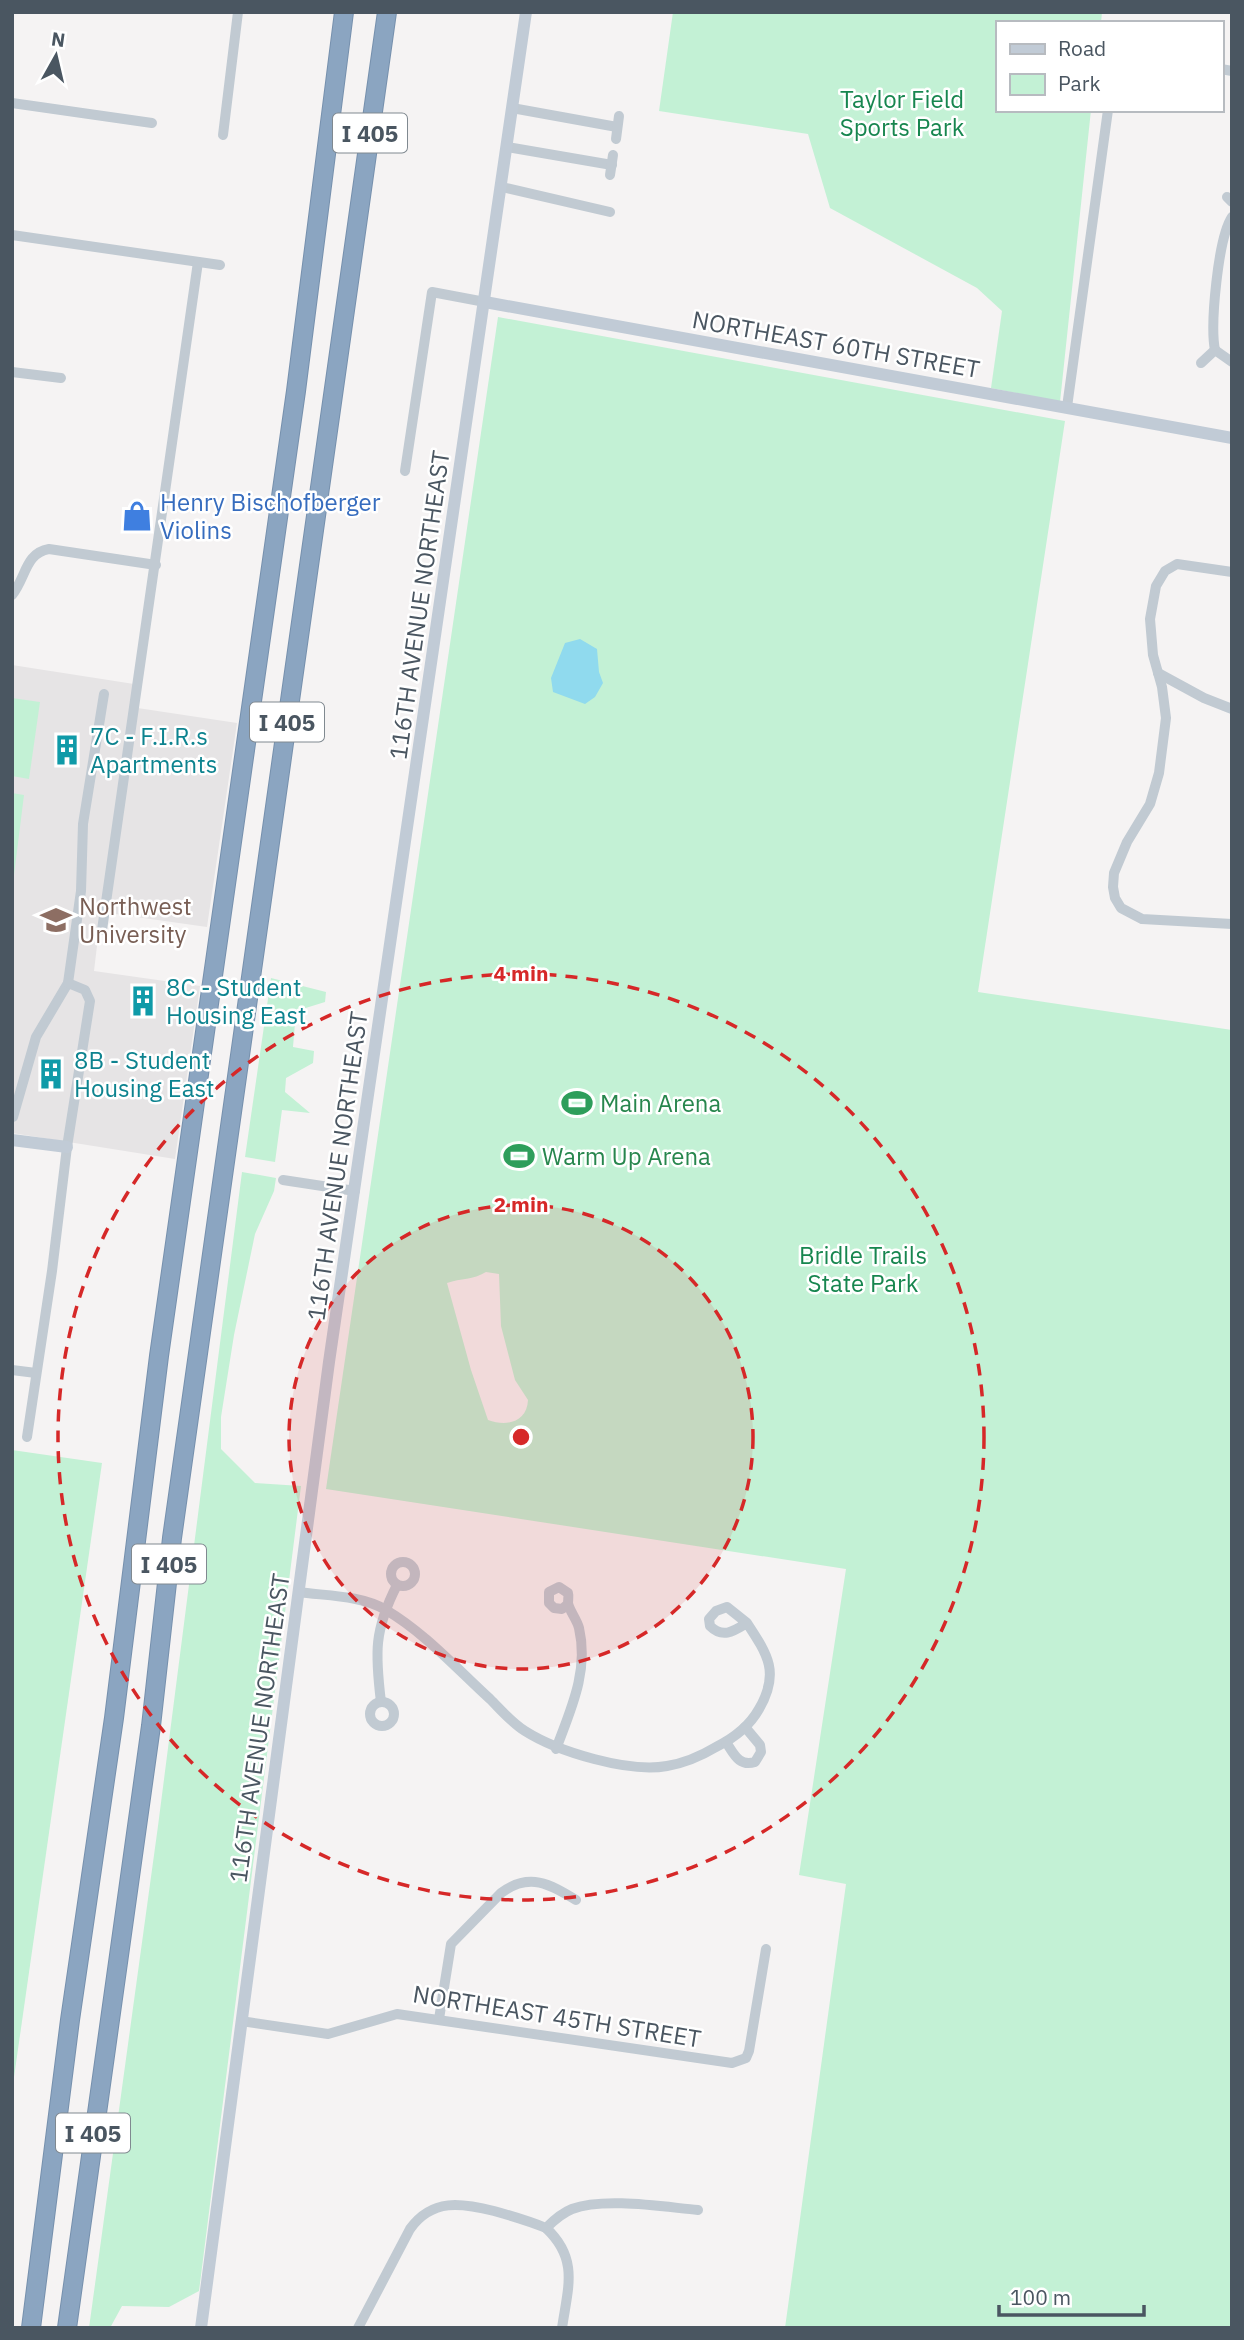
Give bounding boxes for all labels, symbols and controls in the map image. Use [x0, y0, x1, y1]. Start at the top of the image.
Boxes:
north arrow [21, 21, 91, 91]
legend [996, 21, 1223, 112]
text: N [50, 26, 67, 52]
text: Road [1058, 34, 1106, 62]
text: Park [1058, 69, 1101, 97]
park label: Taylor Field Sports Park [840, 83, 965, 143]
road number: I 405 [333, 114, 407, 152]
street label: NORTHEAST 60TH STREET [690, 303, 983, 385]
street label: 116TH AVENUE NORTHEAST [381, 448, 457, 762]
place label: Henry Bischofberger Violins [160, 486, 381, 546]
shop icon: Henry Bischofberger Violins [120, 499, 154, 533]
road number: I 405 [250, 702, 324, 742]
place label: 7C - F.I.R.s Apartments [90, 720, 217, 780]
building icon: 7C - F.I.R.s Apartments [50, 733, 84, 767]
place label: Northwest University [79, 890, 192, 950]
school or university icon: Northwest University [39, 903, 73, 937]
text: 4 min [494, 959, 548, 987]
place label: 8C - Student Housing East [166, 971, 306, 1031]
building icon: 8C - Student Housing East [126, 984, 160, 1018]
street label: 116TH AVENUE NORTHEAST [299, 1009, 375, 1323]
place label: 8B - Student Housing East [74, 1044, 214, 1104]
building icon: 8B - Student Housing East [34, 1057, 68, 1091]
sports icon: Main Arena [560, 1086, 594, 1120]
place label: Main Arena [600, 1087, 721, 1119]
sports icon: Warm Up Arena [502, 1139, 536, 1173]
place label: Warm Up Arena [542, 1140, 711, 1172]
text: 2 min [494, 1190, 548, 1218]
park label: Bridle Trails State Park [799, 1239, 927, 1299]
centre of rings [509, 1425, 533, 1449]
road number: I 405 [132, 1544, 206, 1583]
street label: 116TH AVENUE NORTHEAST [221, 1571, 297, 1885]
street label: NORTHEAST 45TH STREET [411, 1977, 704, 2055]
road number: I 405 [56, 2114, 130, 2152]
scale bar [999, 2274, 1144, 2318]
text: 100 m [1010, 2283, 1071, 2311]

